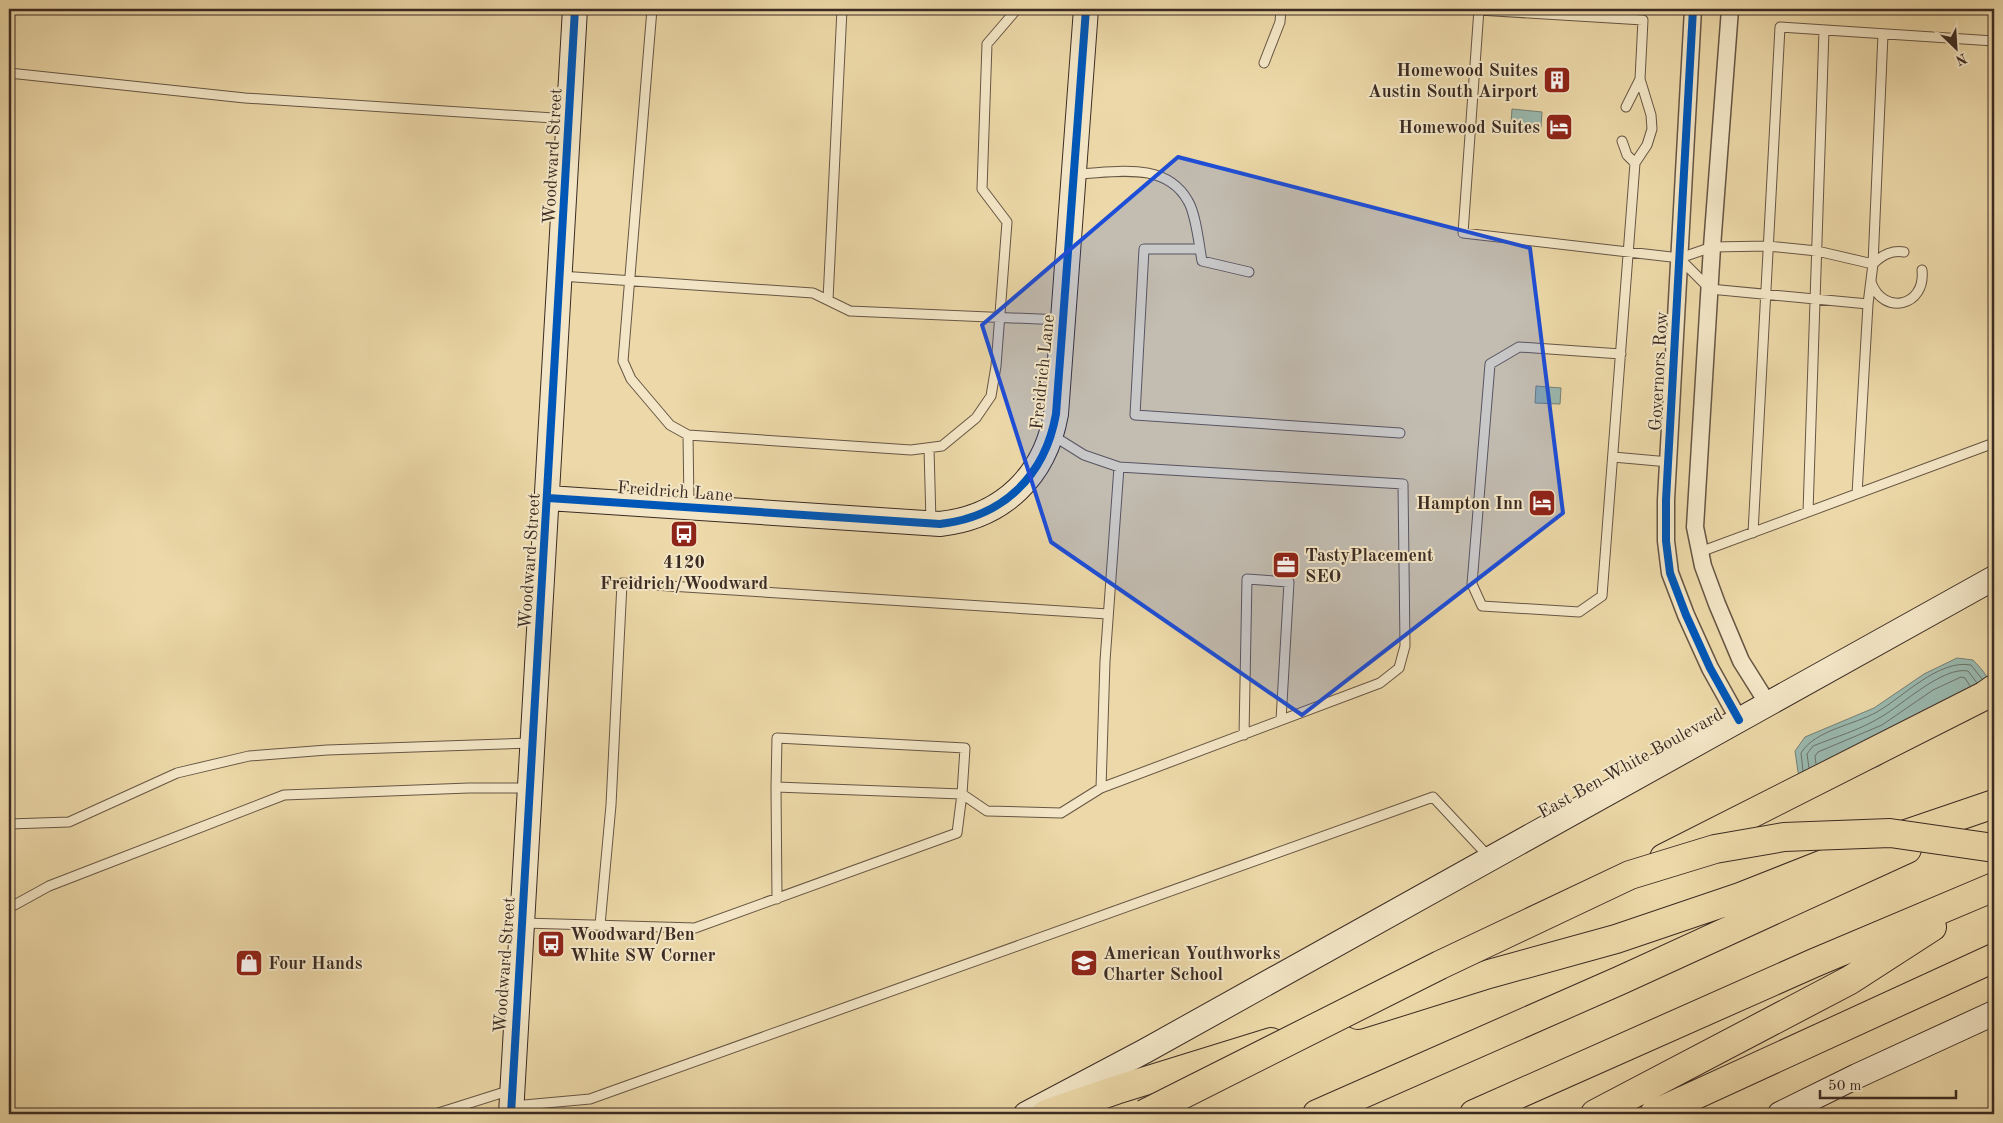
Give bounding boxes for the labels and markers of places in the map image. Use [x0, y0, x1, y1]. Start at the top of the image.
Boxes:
place label: Homewood Suites Austin South Airport [1368, 62, 1538, 101]
building icon: Homewood Suites Austin South Airport [1542, 65, 1572, 95]
hotel icon: Homewood Suites [1544, 112, 1574, 142]
place label: Homewood Suites [1398, 119, 1540, 137]
hotel icon: Hampton Inn [1527, 488, 1557, 518]
place label: Hampton Inn [1416, 495, 1523, 513]
bus stop icon: 4120 Freidrich/Woodward [669, 519, 699, 549]
place label: TastyPlacement SEO [1305, 547, 1434, 586]
office icon: TastyPlacement SEO [1271, 550, 1301, 580]
place label: 4120 Freidrich/Woodward [600, 554, 769, 593]
place label: Woodward/Ben White SW Corner [570, 926, 716, 965]
bus stop icon: Woodward/Ben White SW Corner [536, 929, 566, 959]
place label: American Youthworks Charter School [1103, 945, 1281, 984]
shop icon: Four Hands [234, 948, 264, 978]
school or university icon: American Youthworks Charter School [1069, 948, 1099, 978]
place label: Four Hands [268, 955, 363, 973]

